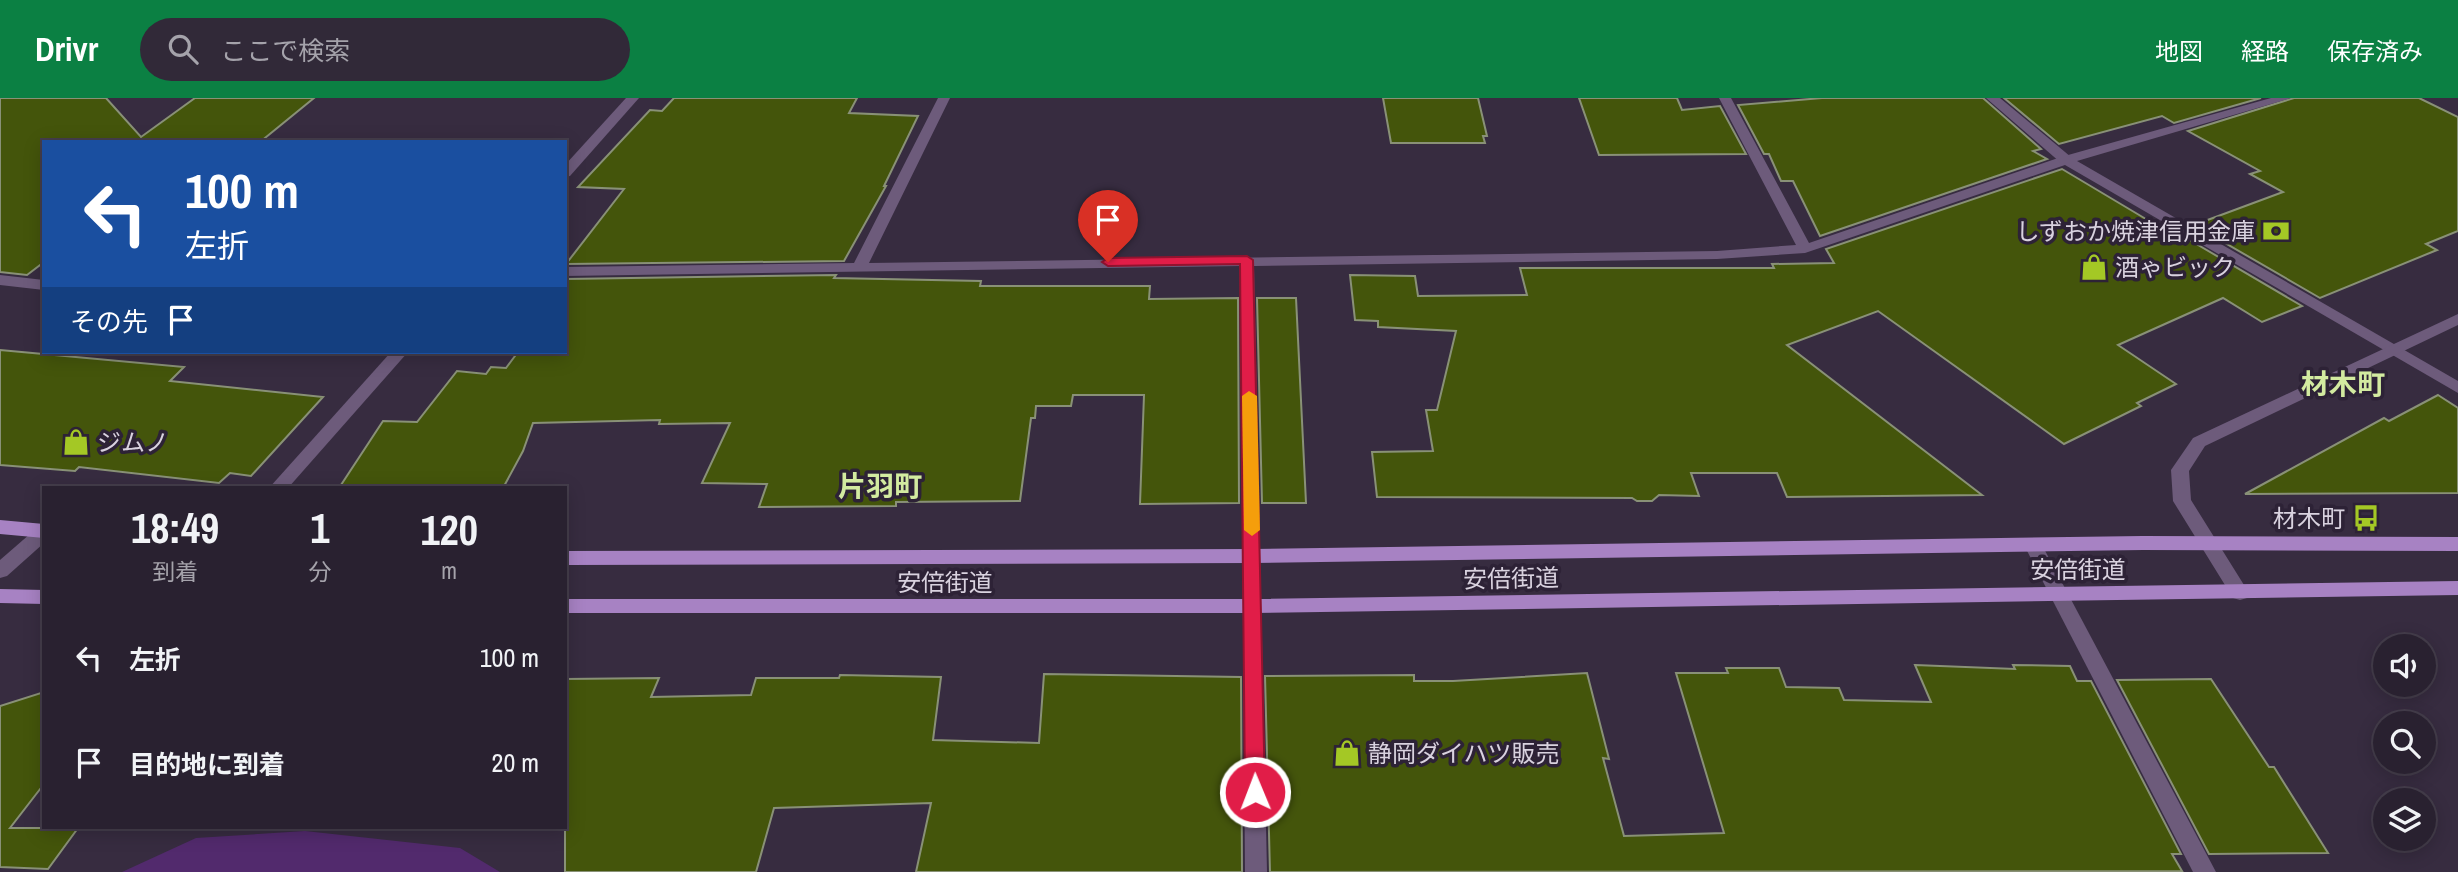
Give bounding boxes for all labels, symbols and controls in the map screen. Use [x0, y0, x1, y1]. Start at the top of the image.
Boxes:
search box [140, 18, 630, 81]
text: Drivr [35, 27, 98, 71]
icon: search [164, 30, 202, 68]
text: ここで検索 [220, 33, 350, 68]
text: 地図 [2155, 35, 2203, 67]
text: 経路 [2241, 35, 2289, 67]
text: 保存済み [2327, 35, 2423, 67]
text: 100 m [185, 157, 299, 223]
icon: left [70, 168, 161, 259]
pin [1078, 190, 1138, 262]
icon: arrive [1089, 201, 1127, 239]
place label: しずおか焼津信用金庫 [2015, 215, 2255, 247]
bank icon: しずおか焼津信用金庫 [2261, 216, 2291, 246]
text: 左折 [185, 224, 249, 267]
place label: 酒ゃビック [2115, 251, 2235, 283]
shop icon: 酒ゃビック [2079, 252, 2109, 282]
icon: arrive [162, 301, 200, 339]
text: その先 [70, 304, 148, 339]
district label: 材木町 [2301, 365, 2385, 403]
place label: ジムノ [97, 426, 169, 458]
shop icon: ジムノ [61, 427, 91, 457]
district label: 片羽町 [838, 467, 922, 505]
text: 18:49 [131, 500, 219, 556]
text: 1 [310, 500, 329, 556]
text: 120 [420, 502, 478, 558]
place label: 材木町 [2273, 502, 2345, 534]
bus stop icon: 材木町 [2351, 503, 2381, 533]
street label: 安倍街道 [2030, 553, 2126, 585]
text: m [441, 555, 457, 586]
text: 到着 [152, 556, 198, 587]
text: 分 [308, 556, 331, 587]
street label: 安倍街道 [1463, 561, 1559, 595]
street label: 安倍街道 [897, 566, 993, 598]
map controls [2373, 634, 2436, 851]
button: sound [2373, 634, 2436, 697]
icon: left [70, 639, 108, 677]
text: 100 m [480, 640, 539, 675]
text: 左折 [129, 642, 181, 677]
button: search [2373, 711, 2436, 774]
place label: 静岡ダイハツ販売 [1368, 737, 1560, 769]
shop icon: 静岡ダイハツ販売 [1332, 738, 1362, 768]
icon: arrive [70, 744, 108, 782]
text: 20 m [492, 745, 539, 780]
text: 目的地に到着 [129, 747, 285, 782]
position arrow [1218, 755, 1292, 829]
button: layers [2373, 788, 2436, 851]

